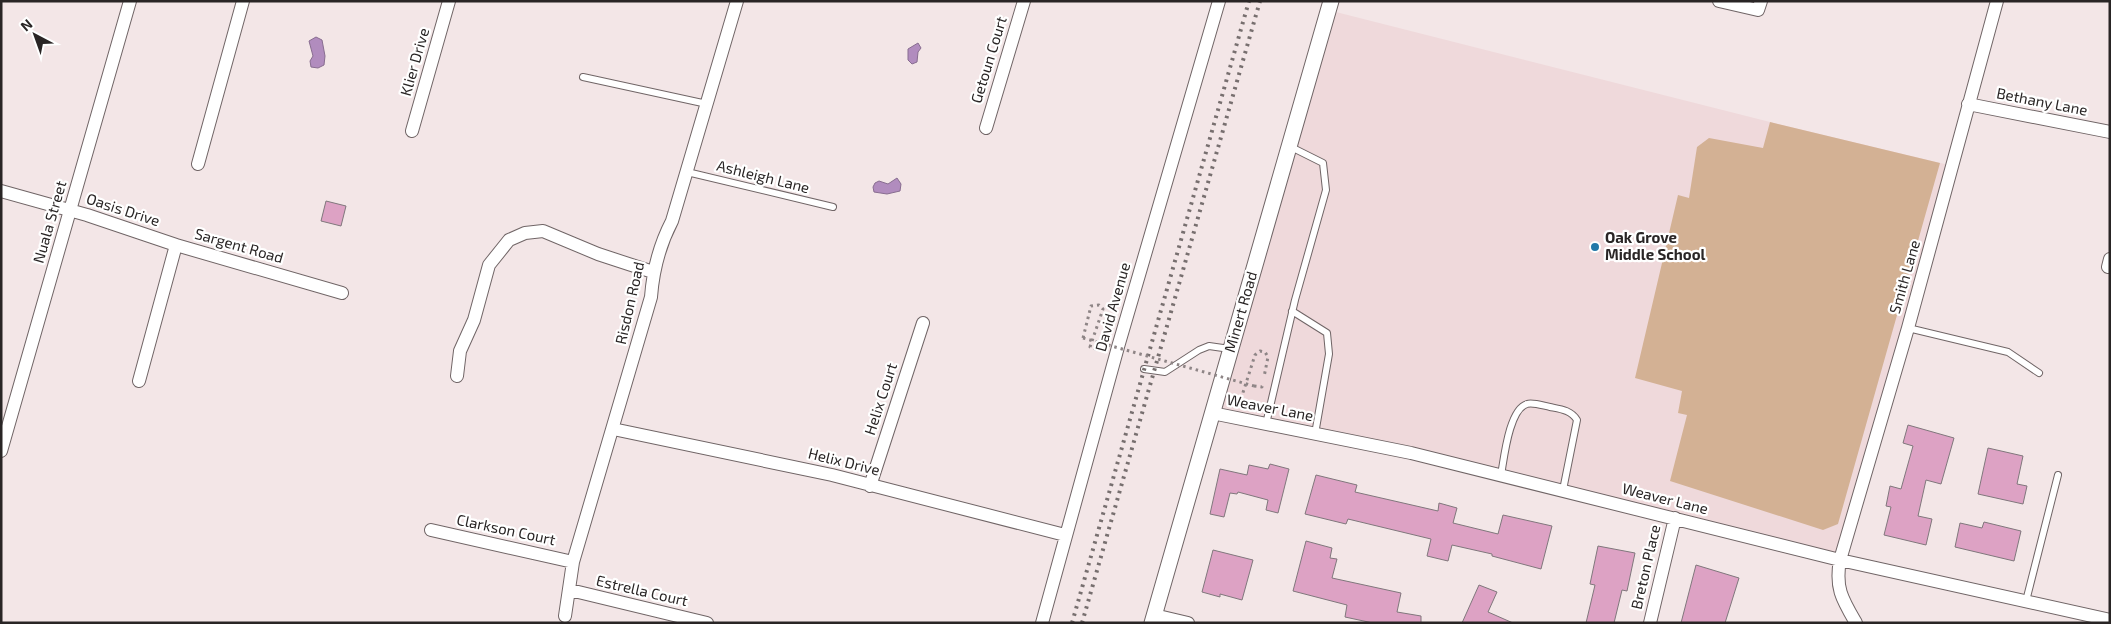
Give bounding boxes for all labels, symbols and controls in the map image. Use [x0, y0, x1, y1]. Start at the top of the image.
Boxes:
north arrow [10, 10, 60, 60]
street label: Getoun Court [966, 14, 1010, 105]
text: N [17, 15, 36, 35]
street label: Klier Drive [396, 26, 432, 98]
street label: Bethany Lane [1995, 83, 2089, 119]
street label: Ashleigh Lane [715, 156, 812, 196]
street label: Nuala Street [29, 178, 69, 265]
street label: Oasis Drive [84, 189, 162, 229]
street label: Sargent Road [193, 224, 286, 266]
place label: Oak Grove Middle School [1605, 228, 1706, 263]
street label: Smith Lane [1885, 238, 1923, 316]
marker: Oak Grove Middle School [1589, 241, 1601, 253]
street label: Risdon Road [611, 260, 647, 346]
street label: David Avenue [1091, 260, 1133, 353]
street label: Minert Road [1220, 269, 1260, 354]
street label: Helix Court [860, 360, 900, 437]
street label: Weaver Lane [1225, 390, 1315, 424]
street label: Helix Drive [807, 443, 882, 479]
street label: Weaver Lane [1620, 479, 1710, 517]
street label: Clarkson Court [455, 510, 557, 548]
street label: Breton Place [1627, 523, 1663, 611]
street label: Estrella Court [595, 571, 690, 609]

